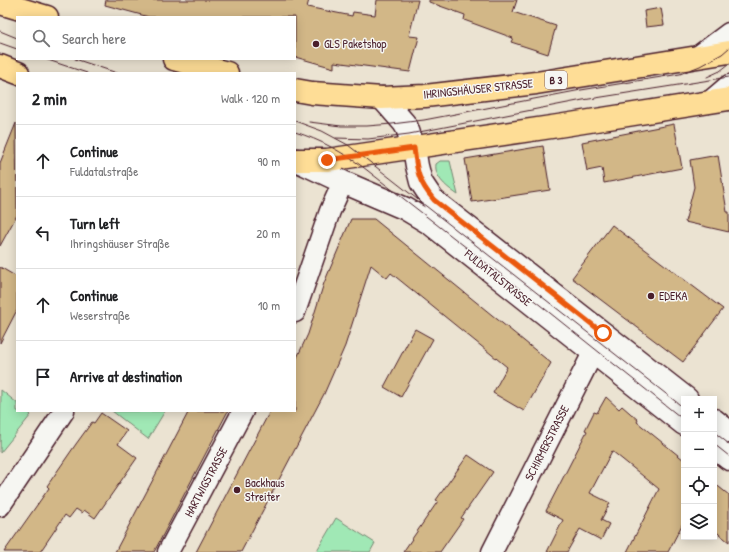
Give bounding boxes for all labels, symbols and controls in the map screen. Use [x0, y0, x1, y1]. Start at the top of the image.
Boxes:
search box [16, 16, 296, 60]
icon: search [30, 27, 52, 49]
text: Search here [62, 28, 126, 49]
place label: GLS Paketshop [324, 35, 387, 52]
marker: GLS Paketshop [311, 39, 321, 49]
road number: B 3 [545, 71, 567, 89]
street label: IHRINGSHÄUSER STRASSE [422, 74, 534, 103]
text: 2 min [32, 87, 67, 110]
text: Walk · 120 m [221, 89, 280, 107]
text: Continue [70, 141, 118, 162]
icon: ahead [32, 150, 54, 172]
route end [318, 151, 336, 169]
text: 90 m [258, 152, 280, 170]
text: Fuldatalstraße [70, 162, 138, 180]
text: Turn left [70, 213, 120, 234]
icon: left [32, 222, 54, 244]
text: 20 m [256, 224, 280, 242]
text: Ihringshäuser Straße [70, 234, 170, 252]
street label: FULDATALSTRASSE [460, 245, 536, 310]
text: Continue [70, 285, 118, 306]
place label: EDEKA [659, 287, 688, 304]
marker: EDEKA [646, 291, 656, 301]
icon: ahead [32, 294, 54, 316]
text: 10 m [258, 296, 280, 314]
text: Weserstraße [70, 306, 130, 324]
route start [594, 324, 612, 342]
icon: arrive [32, 366, 54, 388]
text: Arrive at destination [70, 366, 182, 387]
map controls [681, 396, 717, 540]
button: + [681, 396, 717, 432]
street label: SCHIRMERSTRASSE [520, 401, 573, 483]
button: − [681, 432, 717, 468]
street label: HARTWIGSTRASSE [180, 443, 232, 520]
button: locate [681, 468, 717, 504]
place label: Backhaus Streiter [245, 474, 285, 505]
marker: Backhaus Streiter [232, 485, 242, 495]
button: layers [681, 504, 717, 540]

